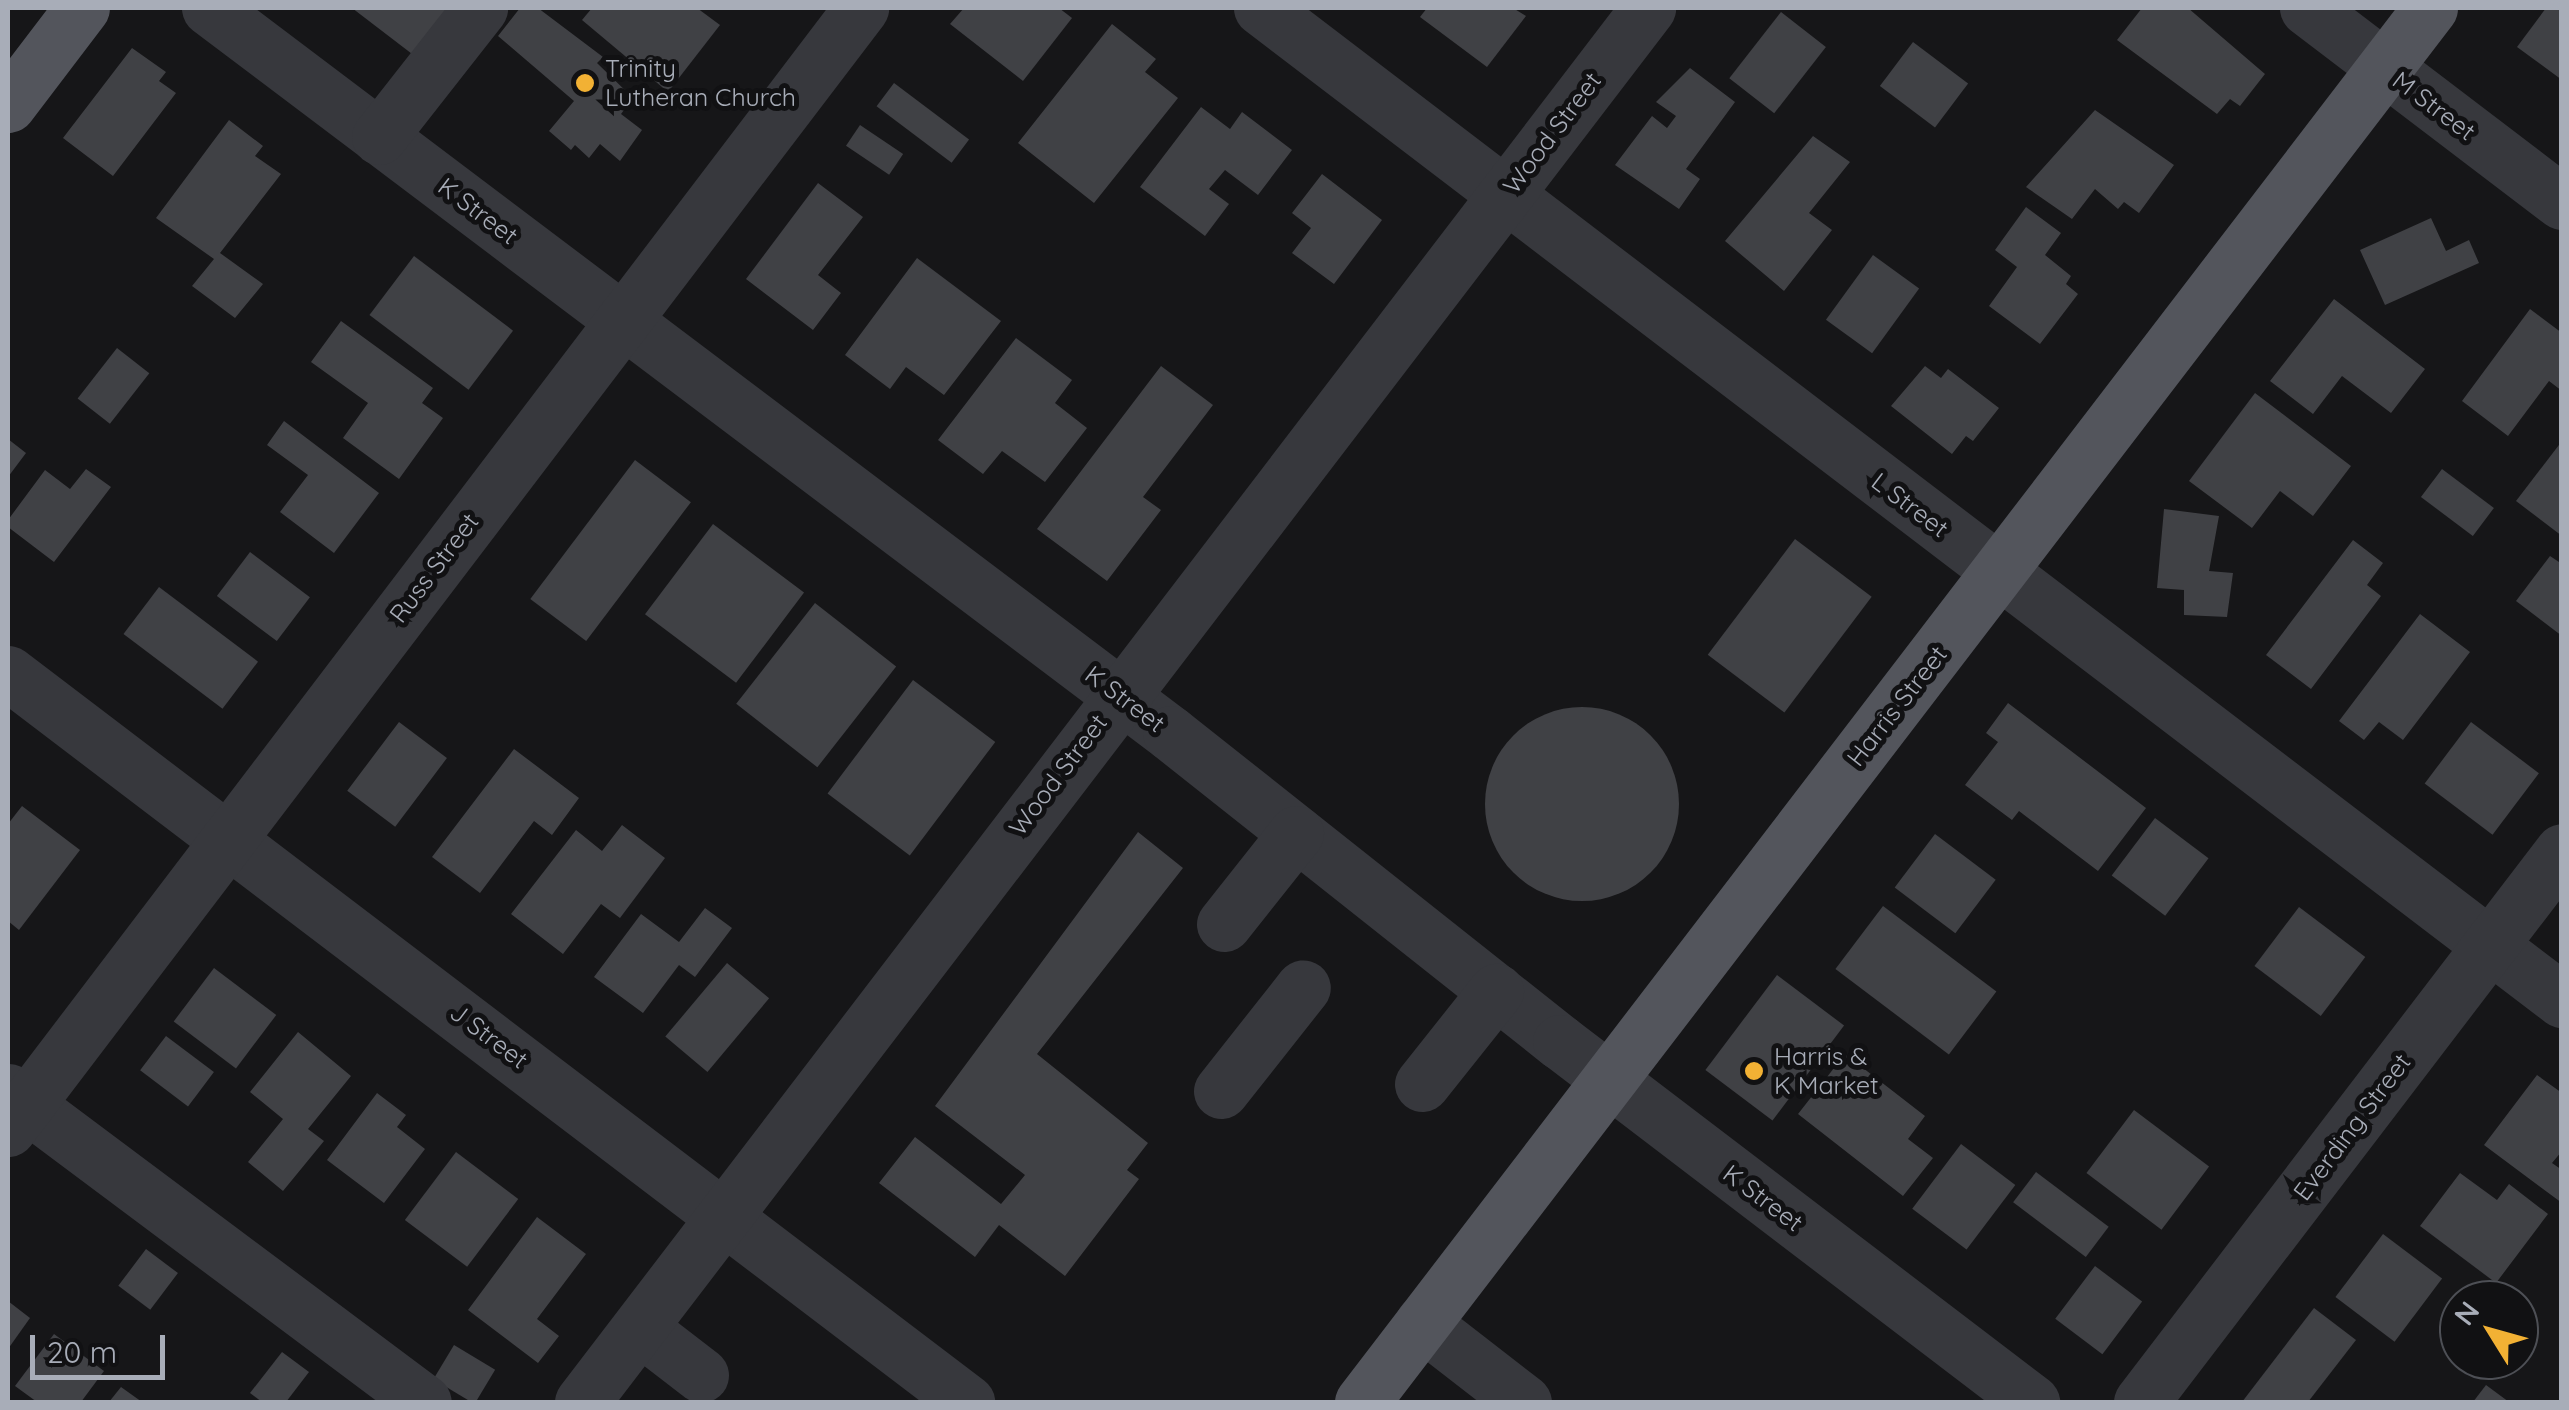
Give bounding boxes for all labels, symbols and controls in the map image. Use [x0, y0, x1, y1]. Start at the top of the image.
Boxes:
place label: Trinity Lutheran Church [605, 54, 796, 113]
street label: M Street [2387, 65, 2481, 147]
street label: Wood Street [1497, 66, 1607, 200]
marker: Trinity Lutheran Church [574, 72, 596, 94]
street label: K Street [432, 171, 524, 251]
street label: L Street [1866, 466, 1954, 544]
street label: Russ Street [383, 507, 485, 629]
street label: Harris Street [1841, 640, 1953, 772]
street label: K Street [1079, 659, 1171, 739]
street label: Wood Street [1003, 708, 1113, 842]
street label: J Street [444, 997, 534, 1075]
place label: Harris & K Market [1774, 1042, 1879, 1101]
street label: Everding Street [2287, 1048, 2417, 1206]
marker: Harris & K Market [1743, 1060, 1765, 1082]
street label: K Street [1717, 1158, 1809, 1238]
north arrow [2439, 1280, 2539, 1380]
text: N [2446, 1294, 2486, 1332]
scale bar [35, 1315, 170, 1377]
text: 20 m [47, 1333, 117, 1371]

